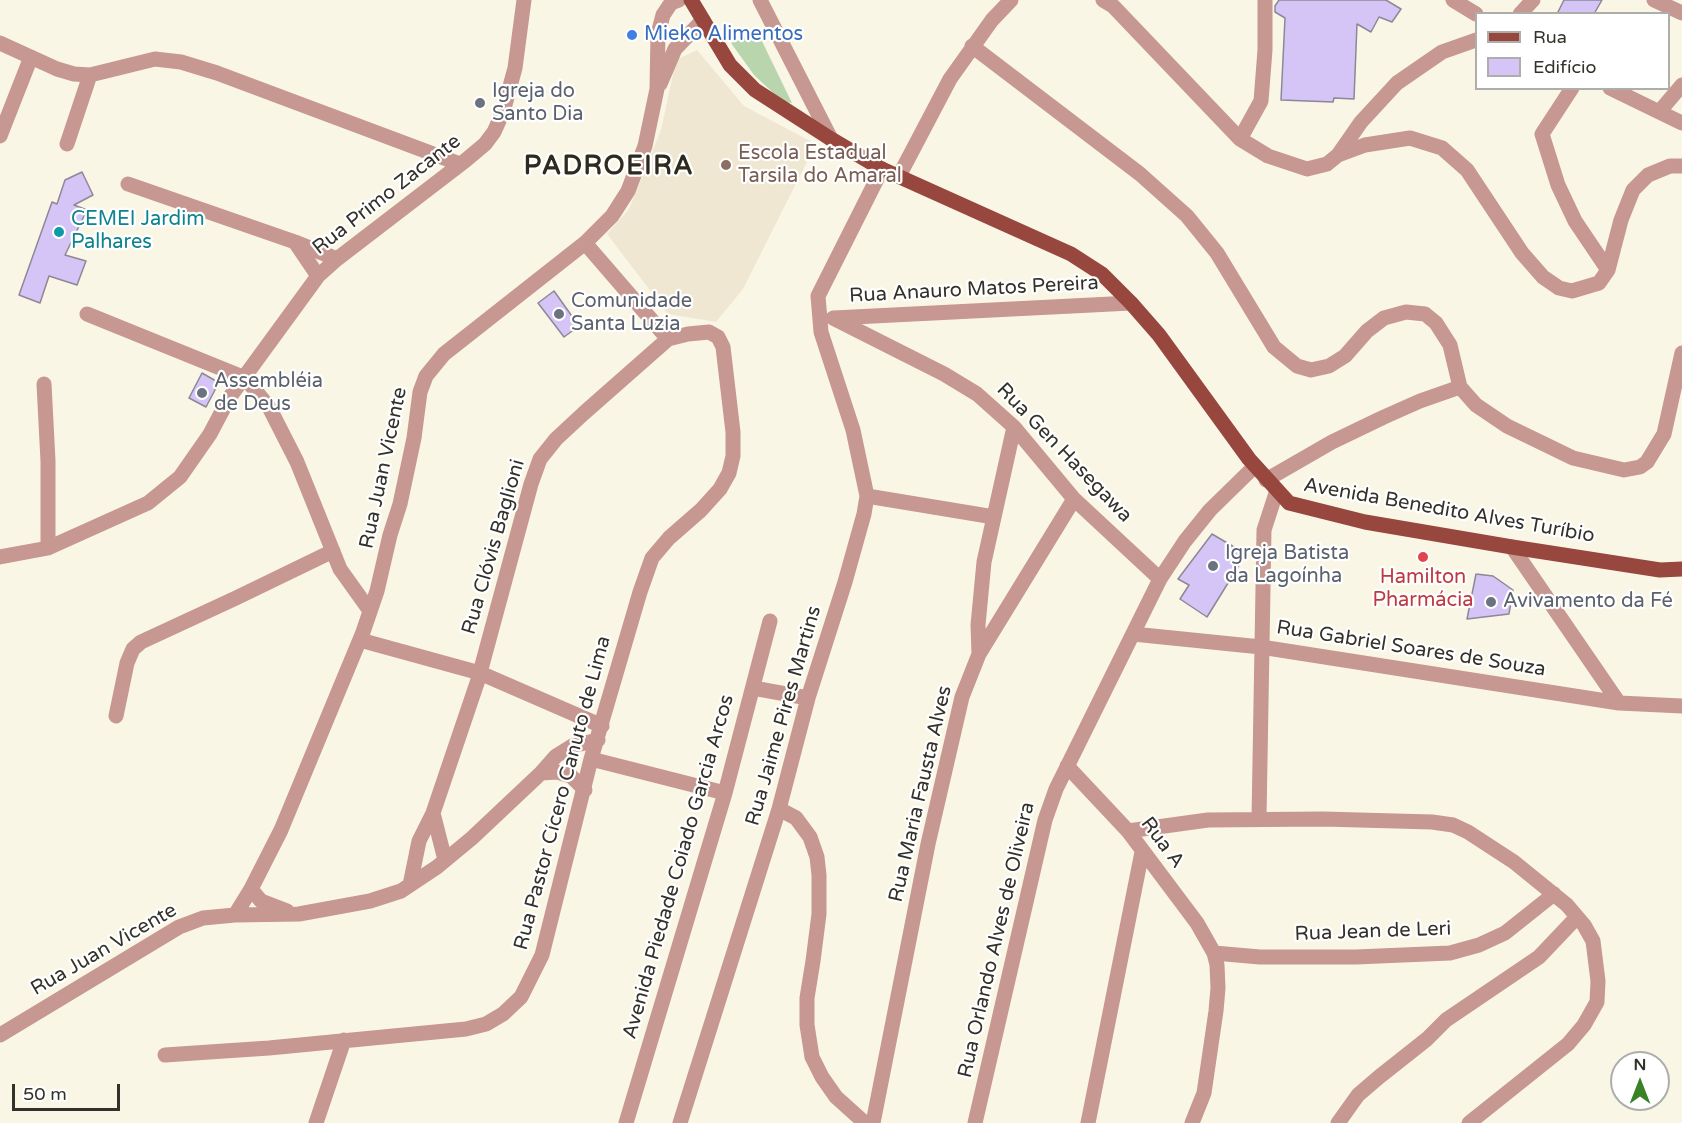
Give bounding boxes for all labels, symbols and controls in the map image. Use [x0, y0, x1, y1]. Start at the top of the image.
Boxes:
legend [1475, 12, 1670, 90]
place label: Mieko Alimentos [644, 23, 803, 47]
text: Rua [1533, 26, 1567, 48]
marker: Mieko Alimentos [625, 28, 639, 42]
text: Edifício [1533, 56, 1596, 78]
place label: Igreja do Santo Dia [492, 80, 583, 127]
marker: Igreja do Santo Dia [473, 96, 487, 110]
street label: Rua Primo Zacante [308, 130, 466, 260]
place label: Escola Estadual Tarsila do Amaral [738, 142, 902, 189]
district label: PADROEIRA [524, 151, 694, 183]
marker: Escola Estadual Tarsila do Amaral [719, 158, 733, 172]
place label: CEMEI Jardim Palhares [71, 208, 205, 255]
marker: CEMEI Jardim Palhares [52, 225, 66, 239]
street label: Rua Anauro Matos Pereira [849, 271, 1099, 309]
place label: Comunidade Santa Luzia [571, 290, 692, 337]
marker: Comunidade Santa Luzia [552, 307, 566, 321]
place label: Assembléia de Deus [214, 370, 323, 417]
street label: Rua Gen Hasegawa [991, 378, 1137, 528]
street label: Rua Juan Vicente [355, 385, 413, 551]
marker: Assembléia de Deus [195, 386, 209, 400]
street label: Rua Clóvis Baglioni [458, 457, 530, 637]
street label: Avenida Benedito Alves Turíbio [1302, 474, 1596, 548]
place label: Igreja Batista da Lagoínha [1225, 542, 1349, 589]
marker: Hamilton Pharmácia [1416, 550, 1430, 564]
marker: Igreja Batista da Lagoínha [1206, 559, 1220, 573]
place label: Hamilton Pharmácia [1373, 566, 1473, 613]
place label: Avivamento da Fé [1503, 590, 1673, 614]
marker: Avivamento da Fé [1484, 595, 1498, 609]
street label: Rua Jaime Pires Martins [741, 603, 827, 829]
street label: Rua Gabriel Soares de Souza [1275, 616, 1547, 682]
street label: Rua Pastor Cícero Canuto de Lima [509, 633, 617, 953]
street label: Rua Maria Fausta Alves [884, 684, 958, 904]
street label: Avenida Piedade Coiado Garcia Arcos [618, 692, 740, 1042]
street label: Rua Orlando Alves de Oliveira [954, 800, 1040, 1080]
street label: Rua A [1135, 813, 1189, 873]
street label: Rua Juan Vicente [27, 899, 181, 1001]
street label: Rua Jean de Leri [1294, 917, 1452, 947]
north arrow [1610, 1051, 1670, 1111]
text: N [1634, 1055, 1646, 1075]
scale bar [15, 1072, 123, 1110]
text: 50 m [23, 1083, 67, 1105]

